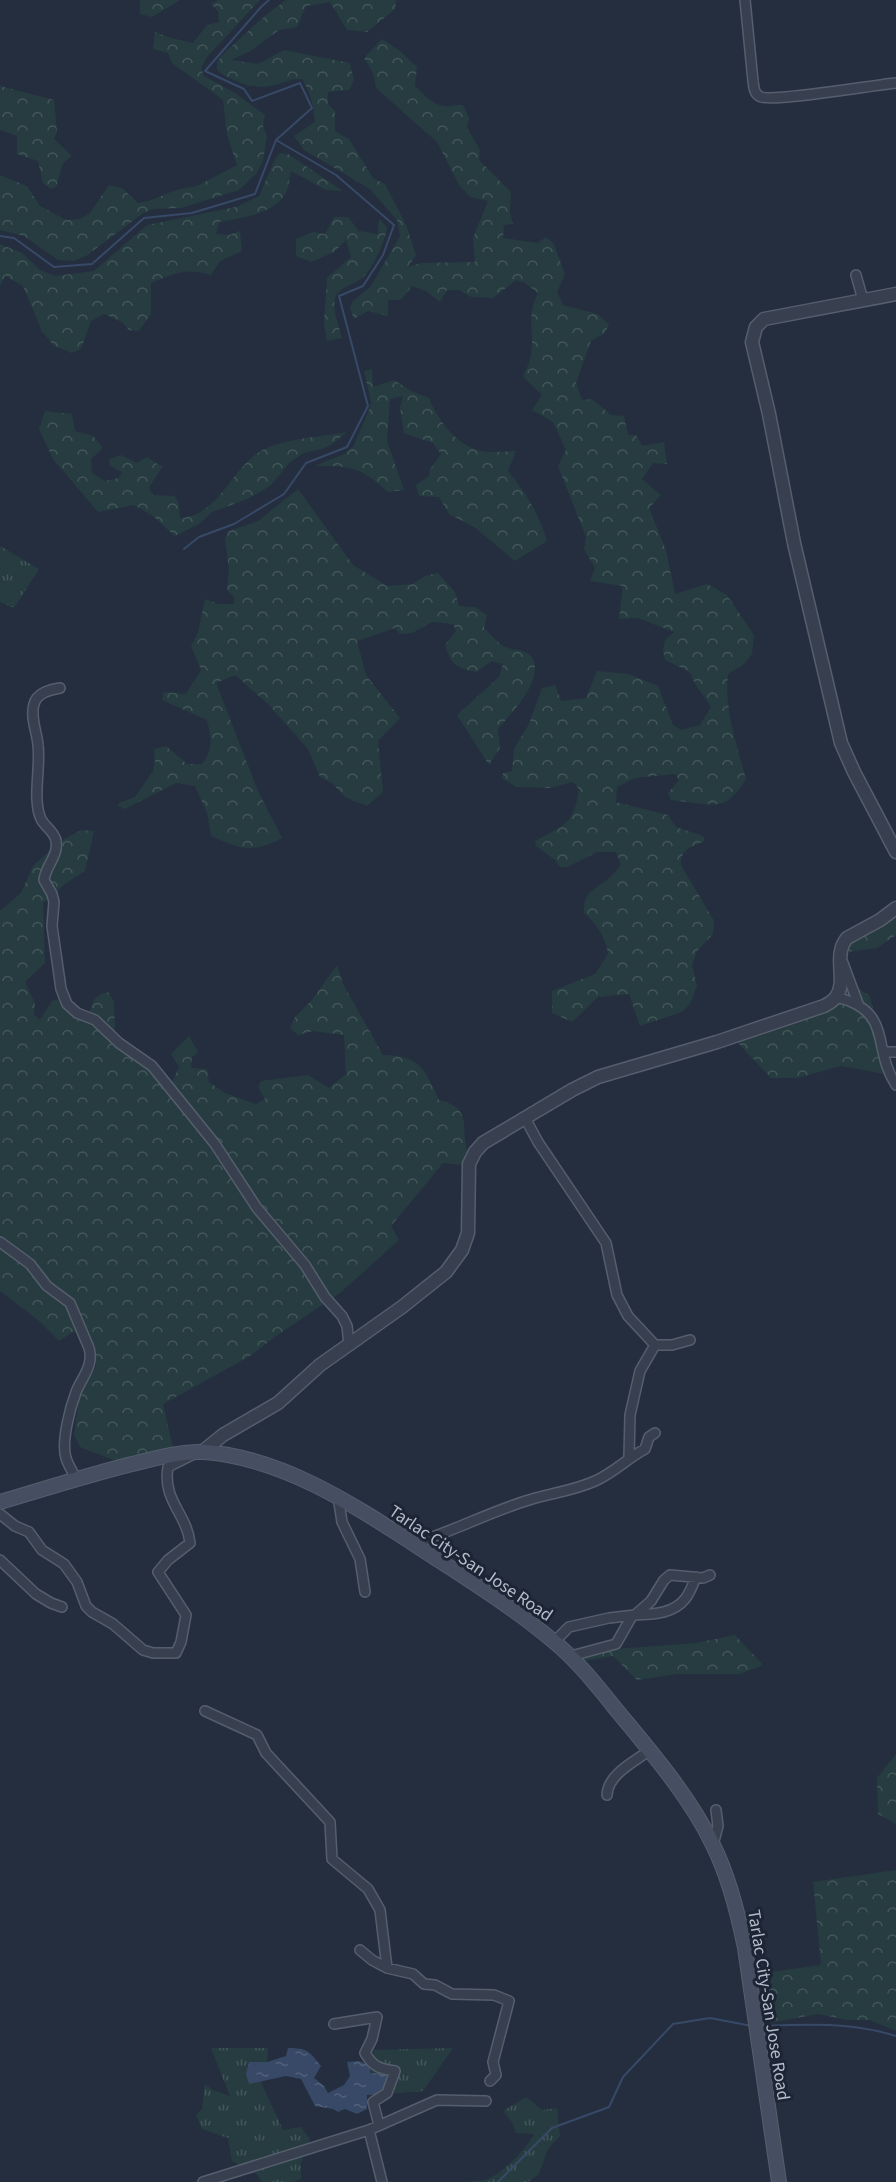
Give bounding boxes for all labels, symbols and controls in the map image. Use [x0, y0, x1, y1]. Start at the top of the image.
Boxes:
street label: Tarlac City-San Jose Road [384, 1499, 558, 1628]
street label: Tarlac City-San Jose Road [741, 1908, 796, 2102]

